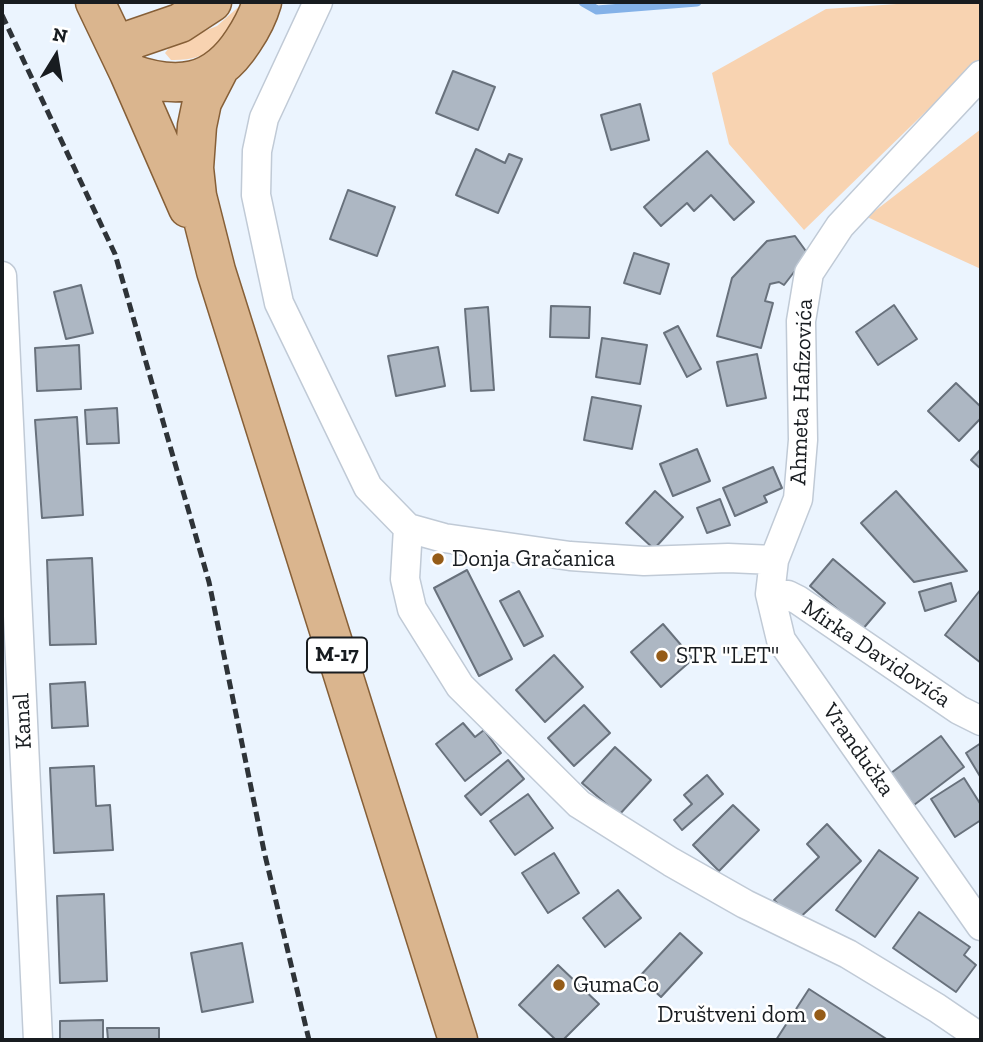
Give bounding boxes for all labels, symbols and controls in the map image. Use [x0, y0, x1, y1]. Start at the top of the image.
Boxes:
north arrow [21, 21, 91, 91]
text: N [51, 22, 69, 48]
street label: Ahmeta Hafizovića [785, 298, 819, 486]
place label: Donja Gračanica [452, 545, 615, 573]
marker: Donja Gračanica [430, 551, 446, 567]
street label: Mirka Davidovića [796, 594, 956, 714]
road number: M-17 [307, 638, 367, 672]
place label: STR "LET" [676, 642, 779, 670]
marker: STR "LET" [654, 648, 670, 664]
street label: Kanal [8, 692, 38, 750]
street label: Vrandučka [816, 698, 900, 802]
place label: GumaCo [573, 971, 659, 999]
marker: GumaCo [551, 977, 567, 993]
place label: Društveni dom [657, 1001, 806, 1029]
marker: Društveni dom [812, 1007, 828, 1023]

